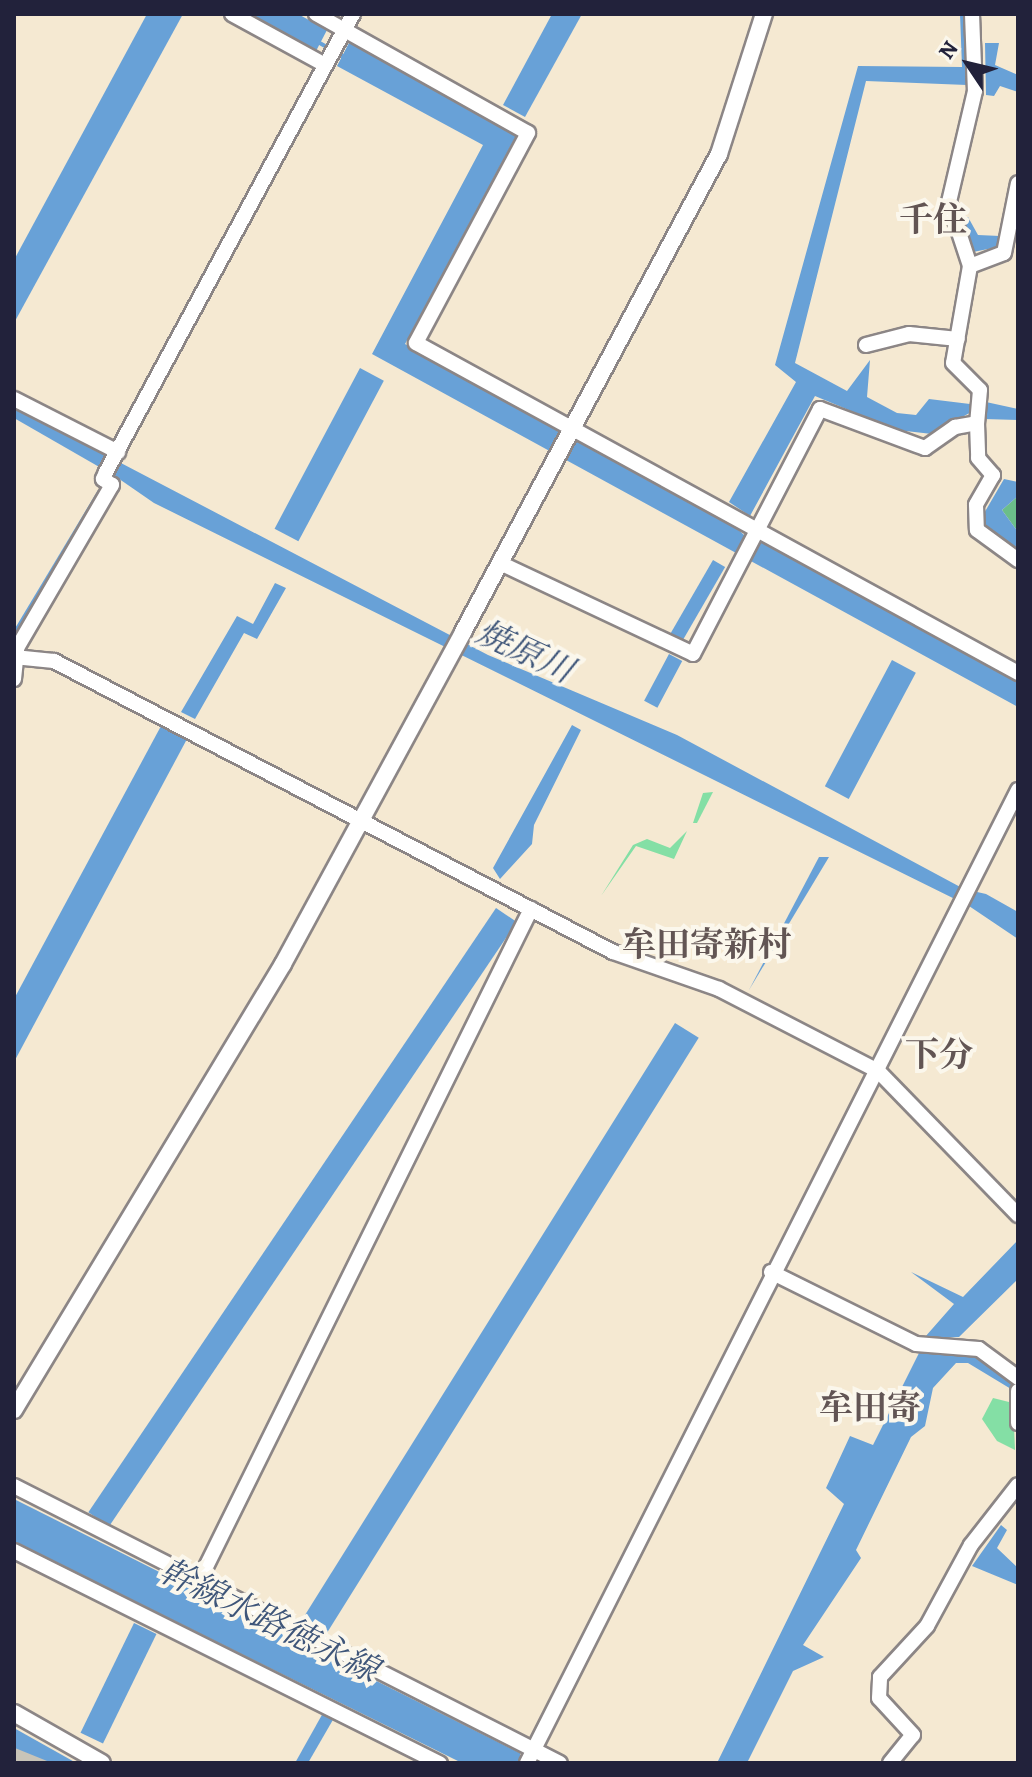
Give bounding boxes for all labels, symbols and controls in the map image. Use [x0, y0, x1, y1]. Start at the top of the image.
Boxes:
north arrow [928, 24, 1008, 104]
text: N [931, 35, 965, 65]
district label: 千住 [899, 200, 967, 240]
water label: 焼原川 [470, 611, 580, 691]
district label: 牟田寄新村 [622, 925, 792, 965]
district label: 下分 [905, 1035, 973, 1075]
district label: 牟田寄 [819, 1388, 921, 1428]
water label: 幹線水路徳永線 [153, 1549, 385, 1691]

